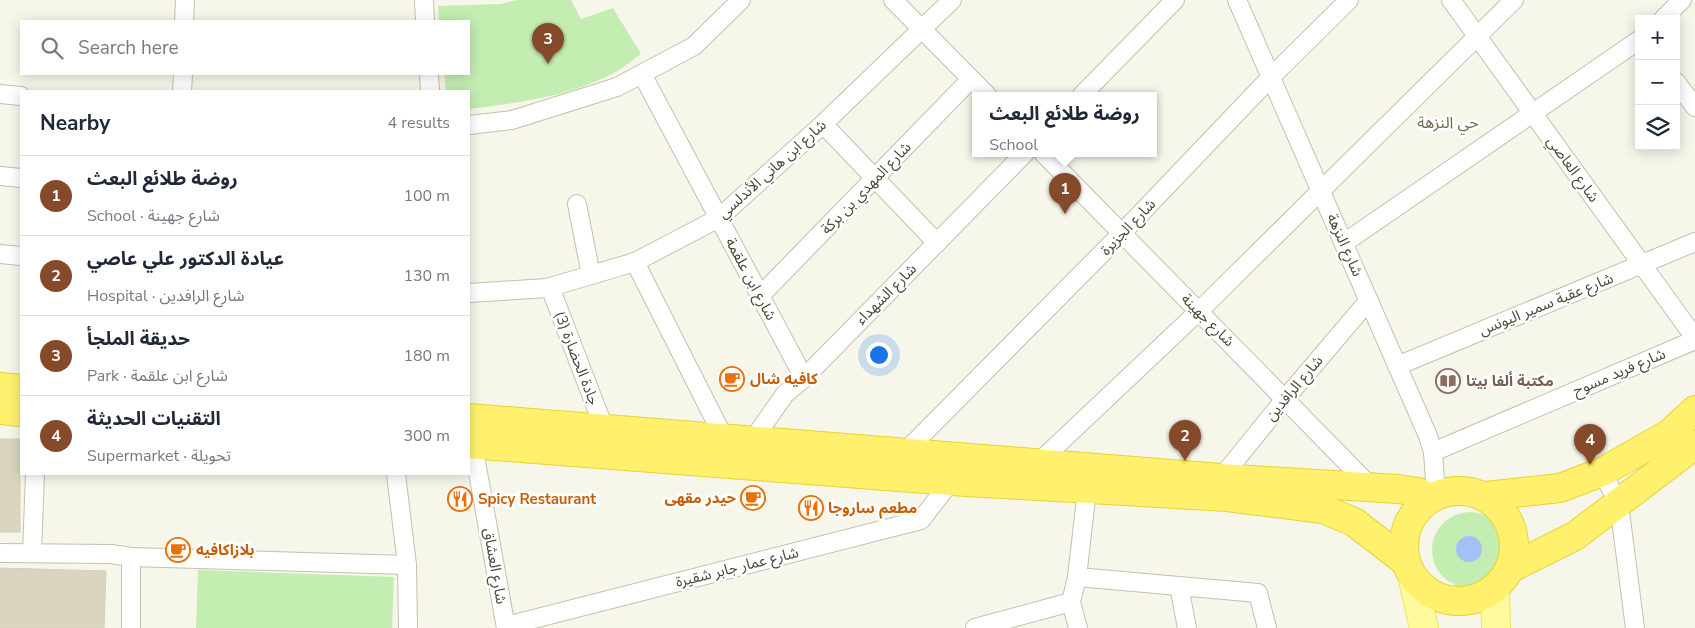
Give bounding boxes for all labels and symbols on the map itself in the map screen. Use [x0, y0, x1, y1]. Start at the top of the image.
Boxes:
pin: 3 [532, 23, 564, 64]
district label: حي النزهة [1417, 112, 1479, 135]
street label: شارع ابن هاني الأندلسي [714, 115, 832, 225]
street label: شارع العاصي [1541, 132, 1604, 208]
street label: شارع المهدي بن بركة [817, 137, 917, 240]
pin: 1 [1049, 173, 1081, 214]
street label: شارع الجزيرة [1096, 194, 1162, 261]
street label: شارع النزهة [1320, 210, 1368, 281]
street label: شارع ابن علقمة [719, 234, 781, 325]
street label: شارع الشهداء [851, 259, 922, 330]
street label: شارع عقبة سمير اليونس [1476, 268, 1617, 342]
street label: شارع جهينة [1176, 289, 1239, 353]
street label: جادة الحضارة (3) [550, 308, 604, 408]
your location [866, 342, 892, 368]
street label: شارع فريد مسوح [1570, 343, 1669, 402]
street label: شارع الرافدين [1261, 351, 1329, 426]
cafe icon: كافيه شال [719, 366, 745, 392]
library icon: مكتبة ألفا بيتا [1435, 368, 1461, 394]
place label: كافيه شال [750, 369, 818, 389]
place label: مكتبة ألفا بيتا [1466, 371, 1554, 391]
pin: 2 [1169, 420, 1201, 461]
pin: 4 [1574, 424, 1606, 465]
cafe icon: حيدر مقهى [740, 485, 766, 511]
restaurant icon: Spicy Restaurant [447, 486, 473, 512]
place label: حيدر مقهى [664, 488, 737, 508]
place label: Spicy Restaurant [478, 489, 596, 509]
restaurant icon: مطعم ساروجا [798, 495, 824, 521]
place label: مطعم ساروجا [828, 498, 917, 519]
street label: شارع العشاق [476, 526, 512, 606]
cafe icon: بلازاكافيه [165, 537, 191, 563]
place label: بلازاكافيه [196, 540, 254, 560]
street label: شارع عمار جابر شقيرة [673, 542, 801, 594]

